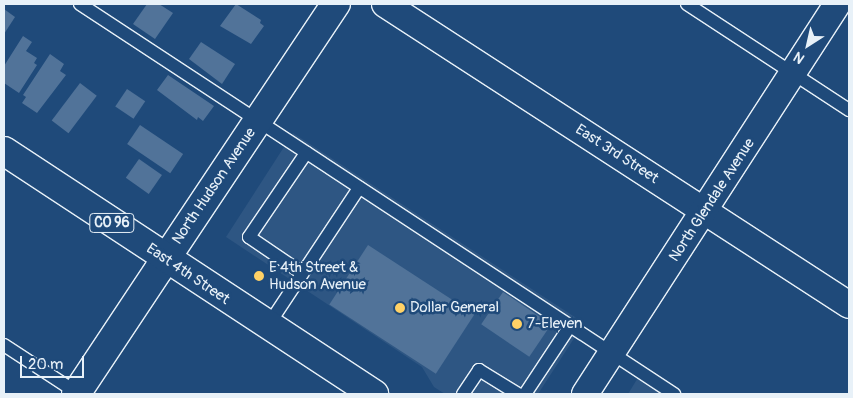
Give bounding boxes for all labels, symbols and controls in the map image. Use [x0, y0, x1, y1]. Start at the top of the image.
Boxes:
north arrow [783, 20, 833, 70]
text: N [790, 48, 808, 67]
street label: East 3rd Street [572, 120, 662, 188]
street label: North Hudson Avenue [168, 124, 260, 248]
street label: North Glendale Avenue [665, 135, 759, 265]
road number: CO 96 [88, 212, 136, 234]
street label: East 4th Street [143, 240, 233, 308]
place label: E 4th Street & Hudson Avenue [269, 258, 366, 293]
marker: E 4th Street & Hudson Avenue [253, 270, 265, 282]
place label: Dollar General [410, 299, 499, 317]
marker: Dollar General [394, 302, 406, 314]
place label: 7-Eleven [527, 315, 582, 333]
marker: 7-Eleven [511, 318, 523, 330]
scale bar [22, 346, 86, 378]
text: 20 m [28, 355, 63, 374]

